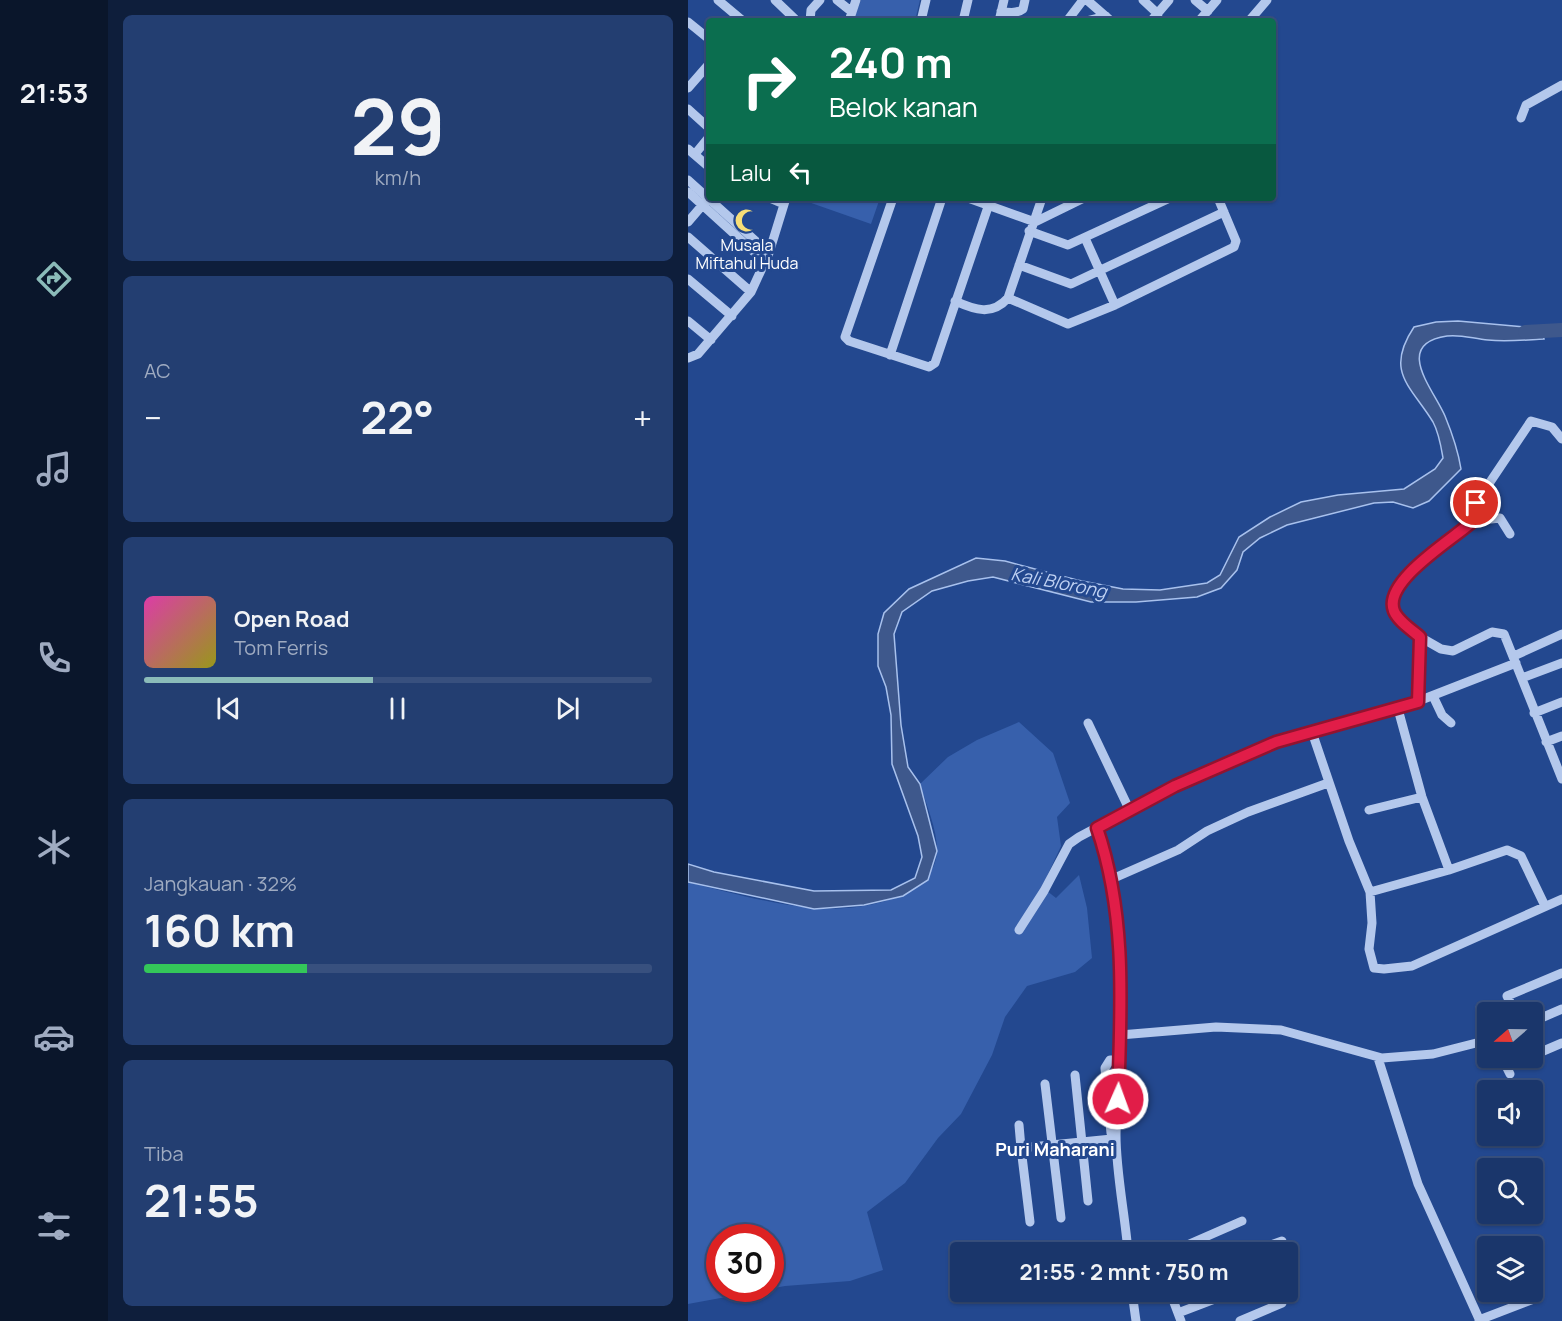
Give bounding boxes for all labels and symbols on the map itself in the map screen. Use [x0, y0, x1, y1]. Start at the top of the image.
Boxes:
mosque icon: Musala Miftahul Huda [734, 207, 760, 233]
place label: Musala Miftahul Huda [696, 234, 798, 274]
pin [1450, 477, 1501, 528]
water label: Kali Blorong [1009, 561, 1110, 603]
north arrow [1477, 1002, 1543, 1068]
position arrow [1086, 1067, 1150, 1131]
district label: Puri Maharani [995, 1137, 1115, 1161]
speed limit sign: 30 [706, 1224, 784, 1302]

